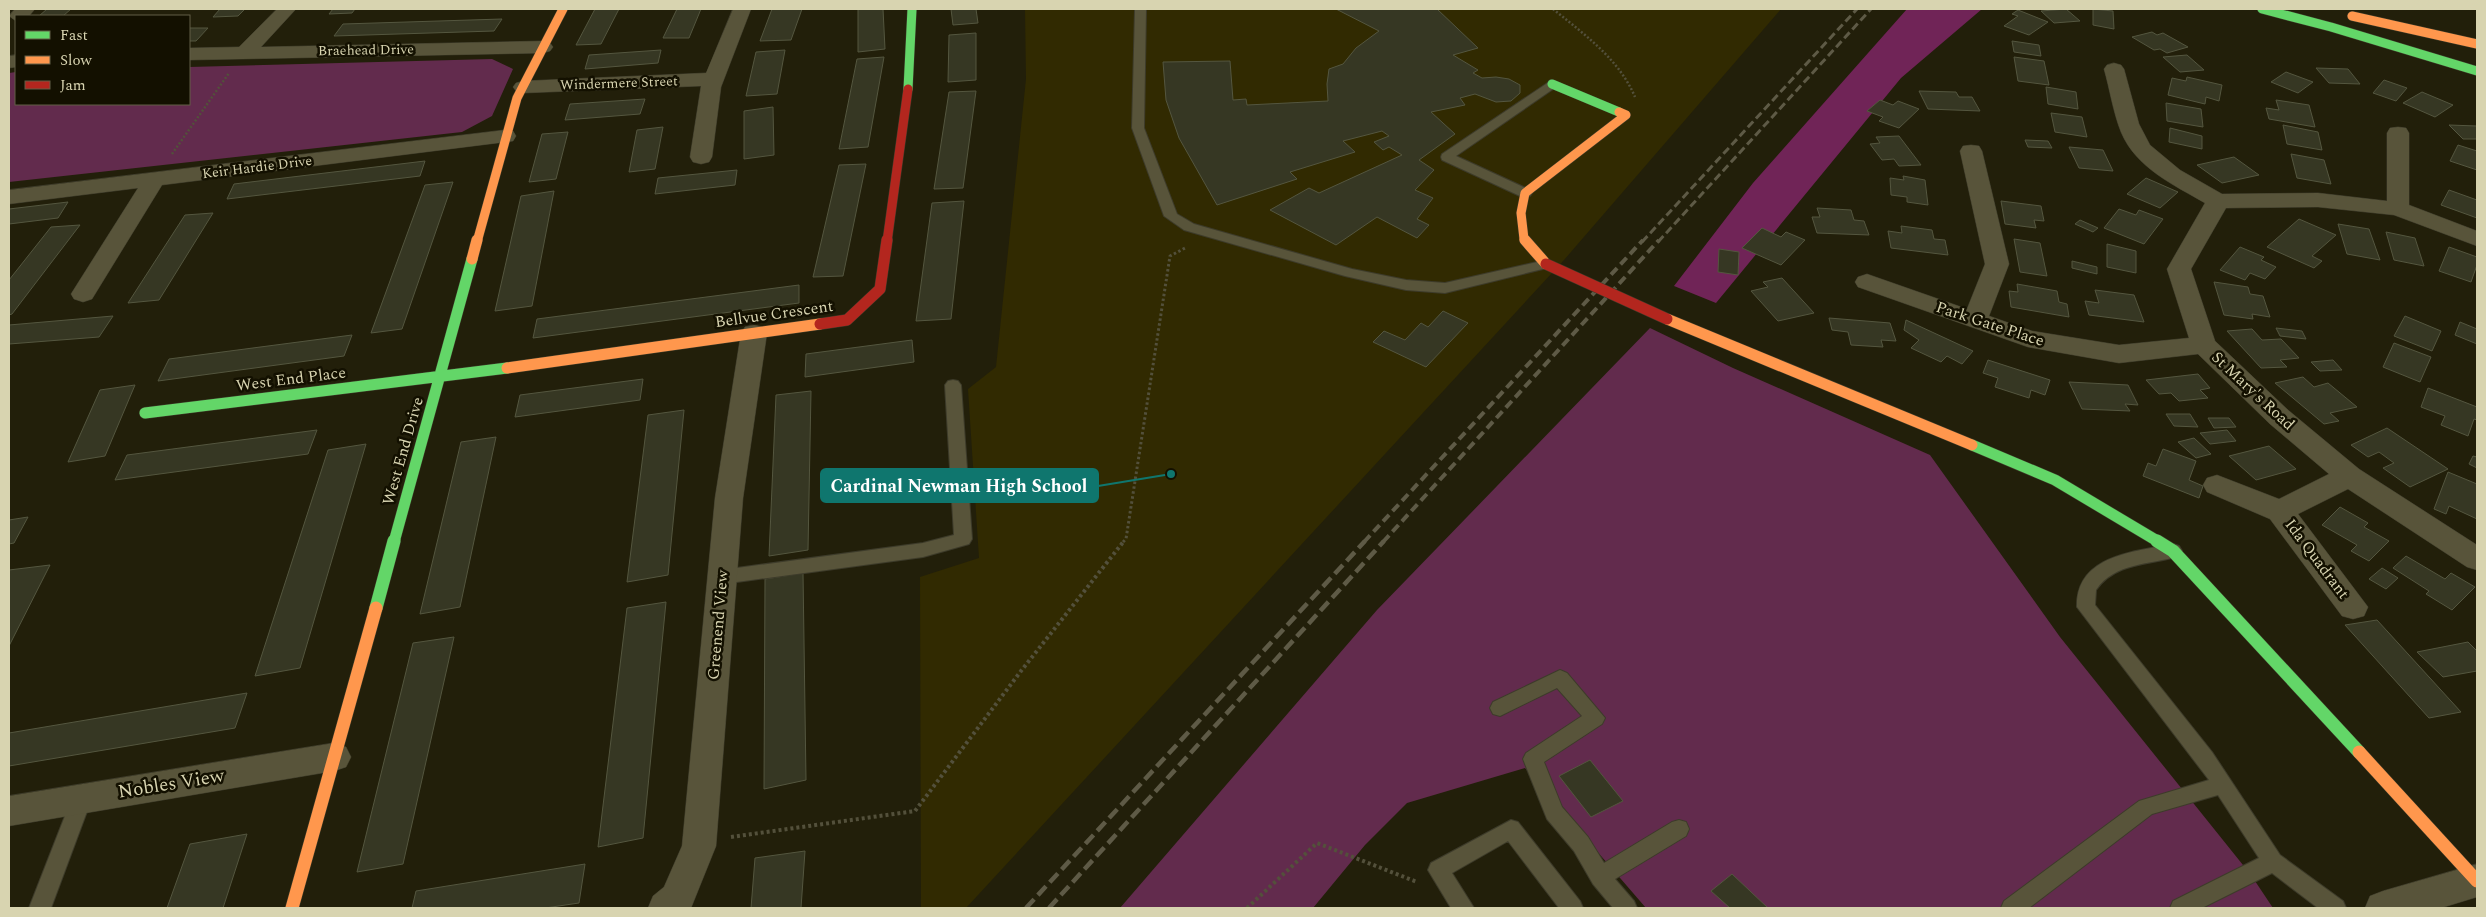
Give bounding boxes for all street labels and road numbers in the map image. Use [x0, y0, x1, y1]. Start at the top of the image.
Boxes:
street label: Braehead Drive [318, 39, 414, 61]
street label: Windermere Street [560, 70, 678, 96]
street label: Keir Hardie Drive [201, 150, 313, 184]
street label: Bellvue Crescent [713, 294, 835, 334]
street label: Park Gate Place [1933, 295, 2047, 353]
street label: St Mary's Road [2206, 346, 2300, 436]
street label: West End Place [235, 360, 347, 398]
street label: West End Drive [376, 394, 430, 508]
street label: Ida Quadrant [2279, 514, 2355, 604]
street label: Greenend View [701, 568, 735, 681]
street label: Nobles View [116, 761, 227, 807]

